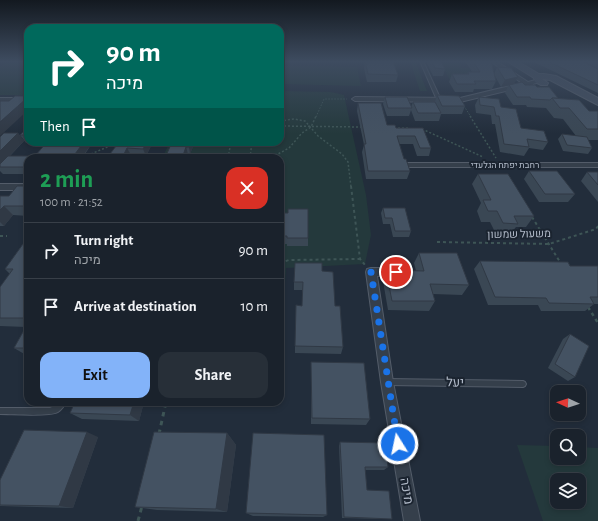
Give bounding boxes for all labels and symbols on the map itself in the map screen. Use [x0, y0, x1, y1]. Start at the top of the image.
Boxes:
street label: רחבת יפתח הגלעדי [471, 161, 539, 170]
street label: משעול שמשון [487, 228, 551, 240]
pin [379, 255, 413, 289]
street label: יעל [446, 376, 464, 390]
north arrow [550, 385, 586, 421]
position arrow [377, 423, 419, 465]
street label: מיכה [397, 477, 415, 505]

